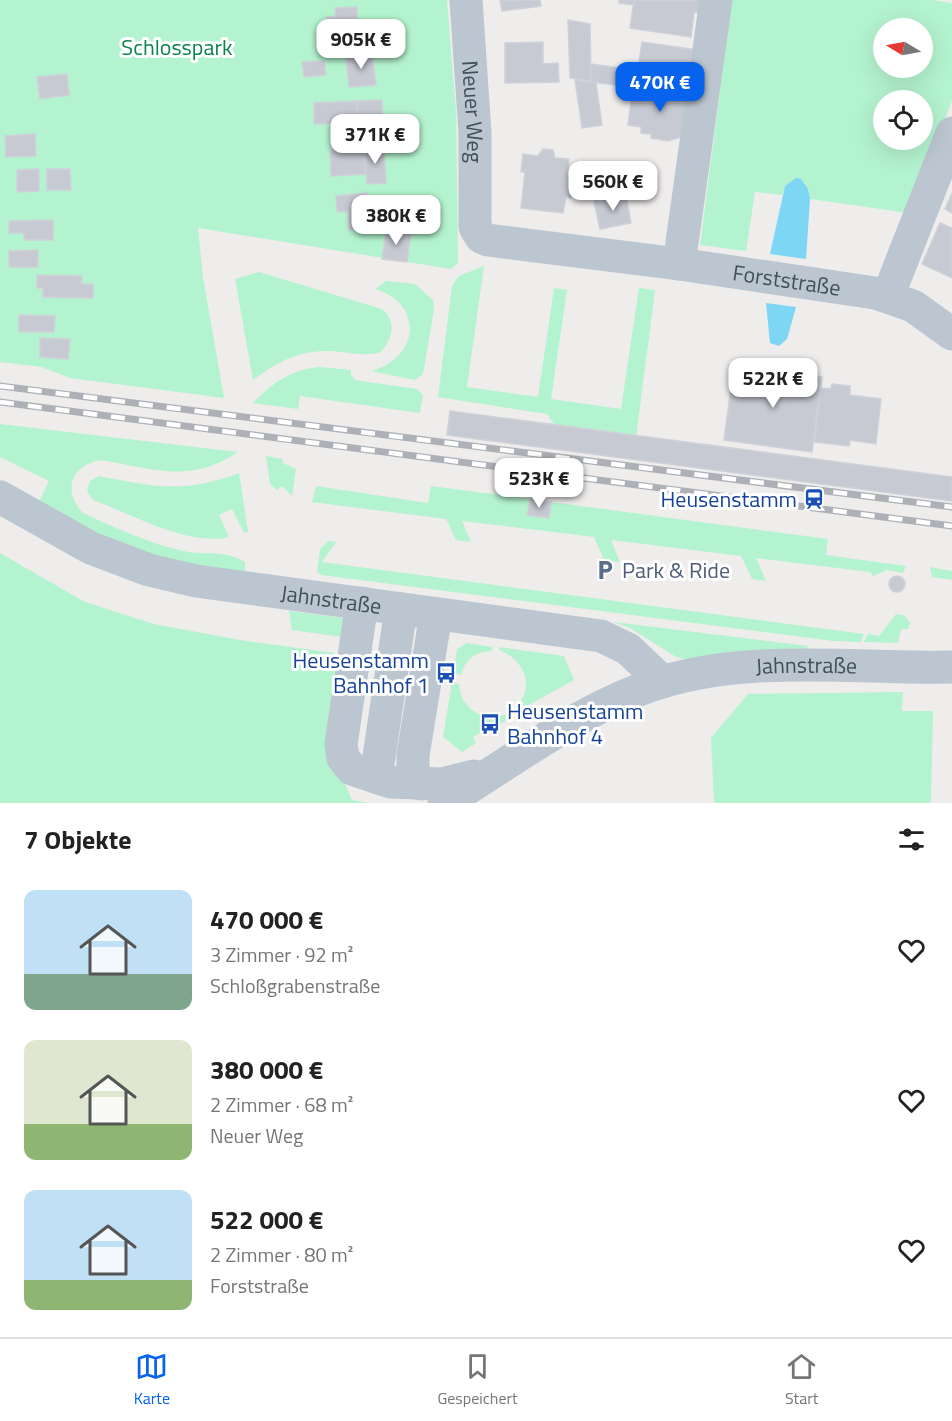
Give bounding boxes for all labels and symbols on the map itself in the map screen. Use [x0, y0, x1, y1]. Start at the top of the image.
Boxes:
north arrow [873, 18, 933, 78]
pin: 905K € [312, 19, 410, 70]
park label: Schlosspark [121, 30, 233, 64]
street label: Neuer Weg [453, 59, 492, 163]
pin: 470K € [611, 62, 709, 113]
pin: 371K € [326, 114, 424, 165]
pin: 560K € [564, 161, 662, 212]
pin: 380K € [347, 195, 445, 246]
street label: Forststraße [730, 255, 843, 305]
pin: 522K € [724, 358, 822, 409]
pin: 523K € [490, 458, 588, 509]
place label: Heusenstamm [661, 482, 797, 516]
station icon: Heusenstamm [802, 487, 826, 511]
place label: Park & Ride [622, 553, 730, 587]
parking icon: Park & Ride [593, 558, 617, 582]
street label: Jahnstraße [279, 576, 384, 623]
place label: Heusenstamm Bahnhof 1 [293, 643, 429, 702]
street label: Jahnstraße [755, 648, 858, 683]
bus stop icon: Heusenstamm Bahnhof 1 [434, 661, 458, 685]
place label: Heusenstamm Bahnhof 4 [507, 694, 643, 753]
bus stop icon: Heusenstamm Bahnhof 4 [478, 712, 502, 736]

